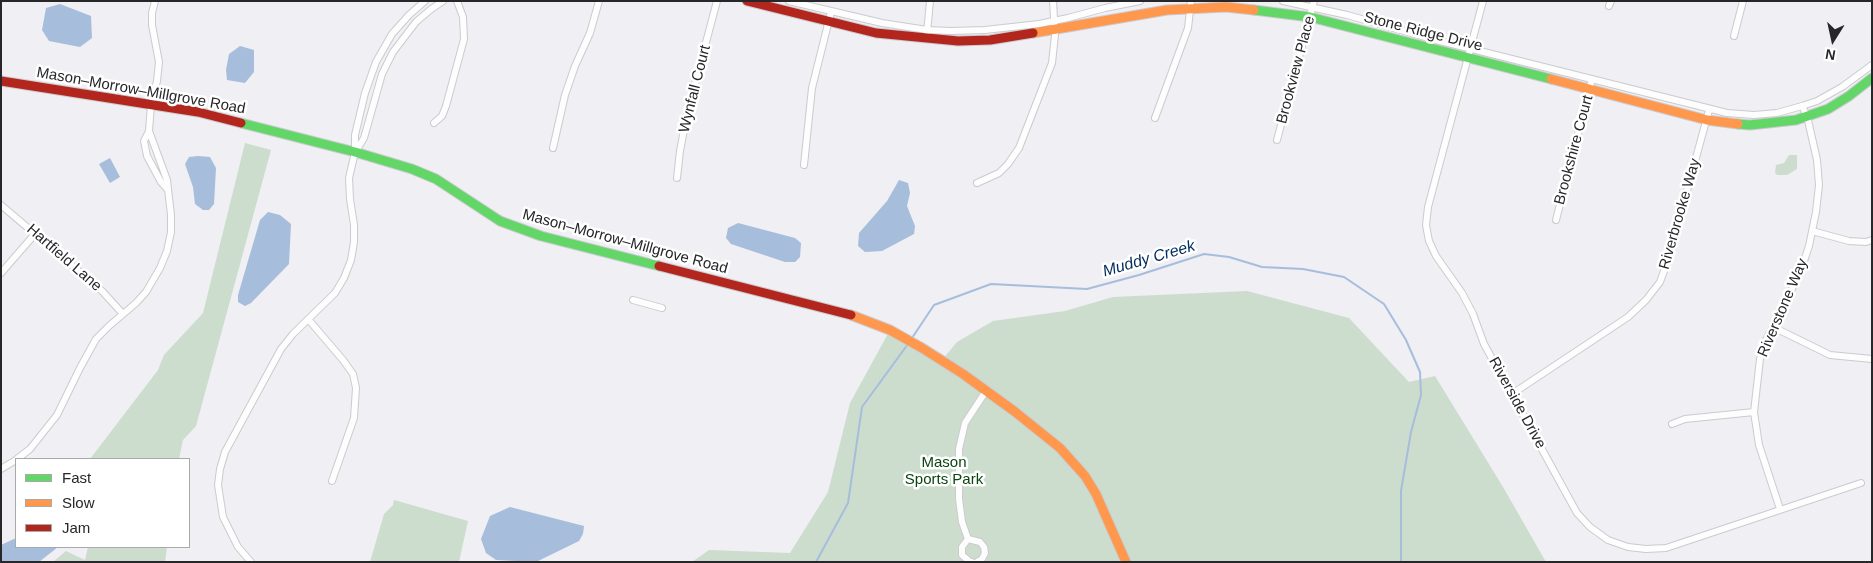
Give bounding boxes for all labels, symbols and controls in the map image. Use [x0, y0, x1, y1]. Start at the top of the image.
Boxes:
street label: Stone Ridge Drive [1362, 9, 1484, 55]
street label: Brookview Place [1273, 14, 1319, 126]
north arrow [1808, 15, 1858, 65]
street label: Wynfall Court [675, 43, 715, 135]
text: N [1824, 46, 1837, 64]
street label: Mason–Morrow–Millgrove Road [35, 64, 247, 118]
street label: Brookshire Court [1551, 93, 1597, 207]
street label: Riverbrooke Way [1656, 156, 1704, 272]
street label: Mason–Morrow–Millgrove Road [520, 206, 730, 278]
street label: Hartfield Lane [23, 221, 105, 295]
water label: Muddy Creek [1101, 237, 1197, 281]
street label: Riverstone Way [1754, 256, 1812, 360]
street label: Riverside Drive [1484, 354, 1550, 452]
park label: Mason Sports Park [905, 454, 983, 489]
legend [15, 458, 190, 548]
text: Fast [62, 469, 91, 486]
text: Slow [62, 494, 95, 511]
text: Jam [62, 519, 90, 536]

